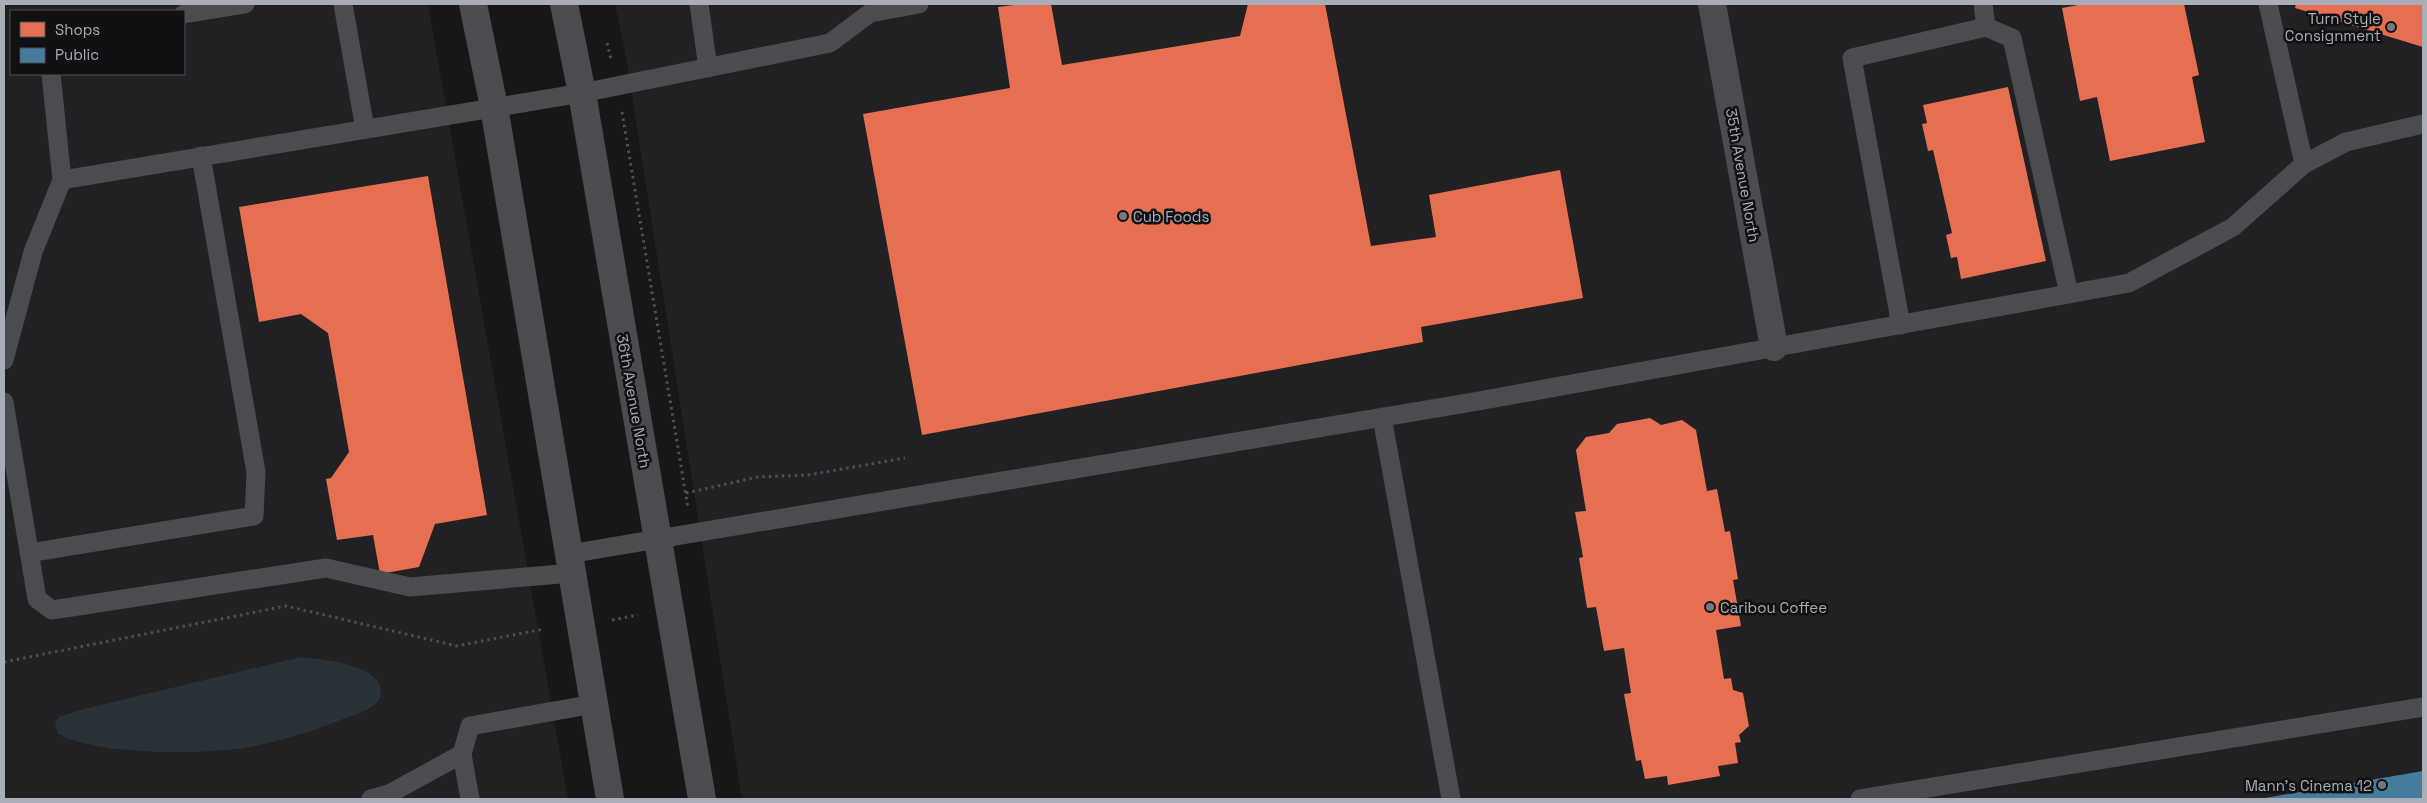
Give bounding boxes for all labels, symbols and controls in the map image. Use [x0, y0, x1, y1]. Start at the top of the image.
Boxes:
place label: Turn Style Consignment [2285, 9, 2381, 45]
legend [10, 10, 185, 75]
text: Shops [55, 20, 100, 39]
marker: Turn Style Consignment [2385, 21, 2397, 33]
text: Public [55, 45, 99, 64]
street label: 35th Avenue North [1722, 107, 1764, 243]
place label: Cub Foods [1133, 207, 1210, 226]
marker: Cub Foods [1117, 210, 1129, 222]
street label: 36th Avenue North [613, 332, 655, 470]
place label: Caribou Coffee [1720, 598, 1827, 617]
marker: Caribou Coffee [1704, 601, 1716, 613]
place label: Mann's Cinema 12 [2245, 776, 2372, 795]
marker: Mann's Cinema 12 [2376, 779, 2388, 791]

